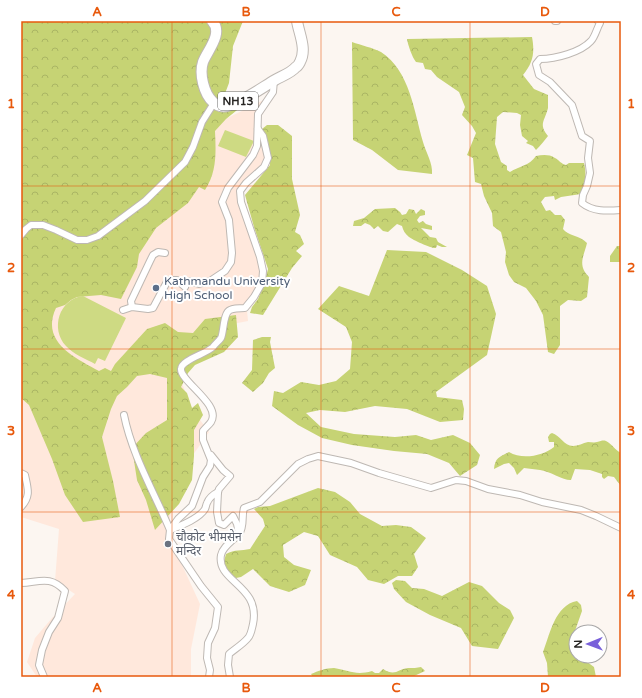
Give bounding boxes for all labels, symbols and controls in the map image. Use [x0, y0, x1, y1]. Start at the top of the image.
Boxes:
text: A [92, 4, 102, 20]
text: B [241, 4, 251, 20]
text: C [391, 4, 401, 20]
text: D [540, 4, 550, 20]
road number: NH13 [218, 92, 258, 110]
text: 1 [7, 96, 15, 112]
text: 1 [627, 96, 635, 112]
text: 2 [7, 260, 15, 276]
text: 2 [627, 260, 635, 276]
place label: Kathmandu University High School [164, 274, 291, 302]
marker: Kathmandu University High School [151, 283, 161, 293]
text: 3 [7, 423, 15, 439]
text: 3 [627, 423, 635, 439]
place label: चौकोट भीमसेन मन्दिर [176, 529, 242, 558]
marker: चौकोट भीमसेन मन्दिर [163, 539, 173, 549]
text: 4 [7, 587, 16, 603]
text: 4 [627, 587, 636, 603]
north arrow [568, 624, 608, 664]
text: N [572, 640, 585, 649]
text: A [92, 680, 102, 696]
text: B [241, 680, 251, 696]
text: C [391, 680, 401, 696]
text: D [540, 680, 550, 696]

